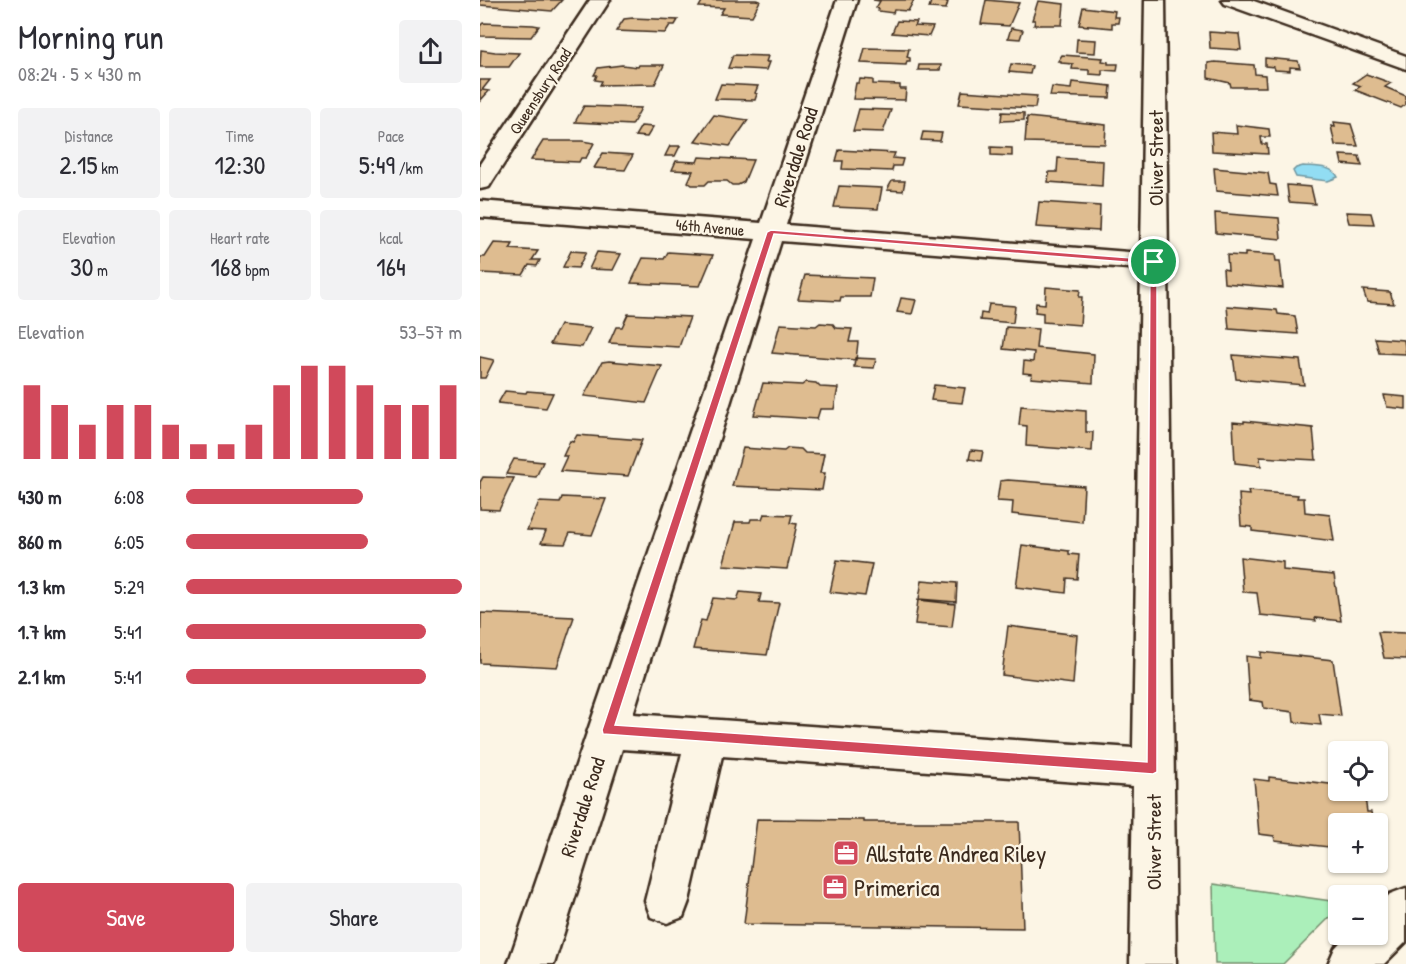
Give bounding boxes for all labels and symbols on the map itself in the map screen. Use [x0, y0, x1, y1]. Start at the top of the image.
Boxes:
street label: Queensbury Road [504, 44, 576, 138]
street label: Riverdale Road [766, 103, 824, 210]
street label: Oliver Street [1142, 109, 1169, 206]
street label: 46th Avenue [675, 213, 746, 241]
pin [1128, 236, 1179, 287]
street label: Riverdale Road [553, 753, 611, 860]
street label: Oliver Street [1140, 793, 1167, 890]
place label: Allstate Andrea Riley [866, 837, 1046, 869]
office icon: Allstate Andrea Riley [831, 838, 861, 868]
place label: Primerica [854, 871, 939, 903]
office icon: Primerica [820, 872, 850, 902]

